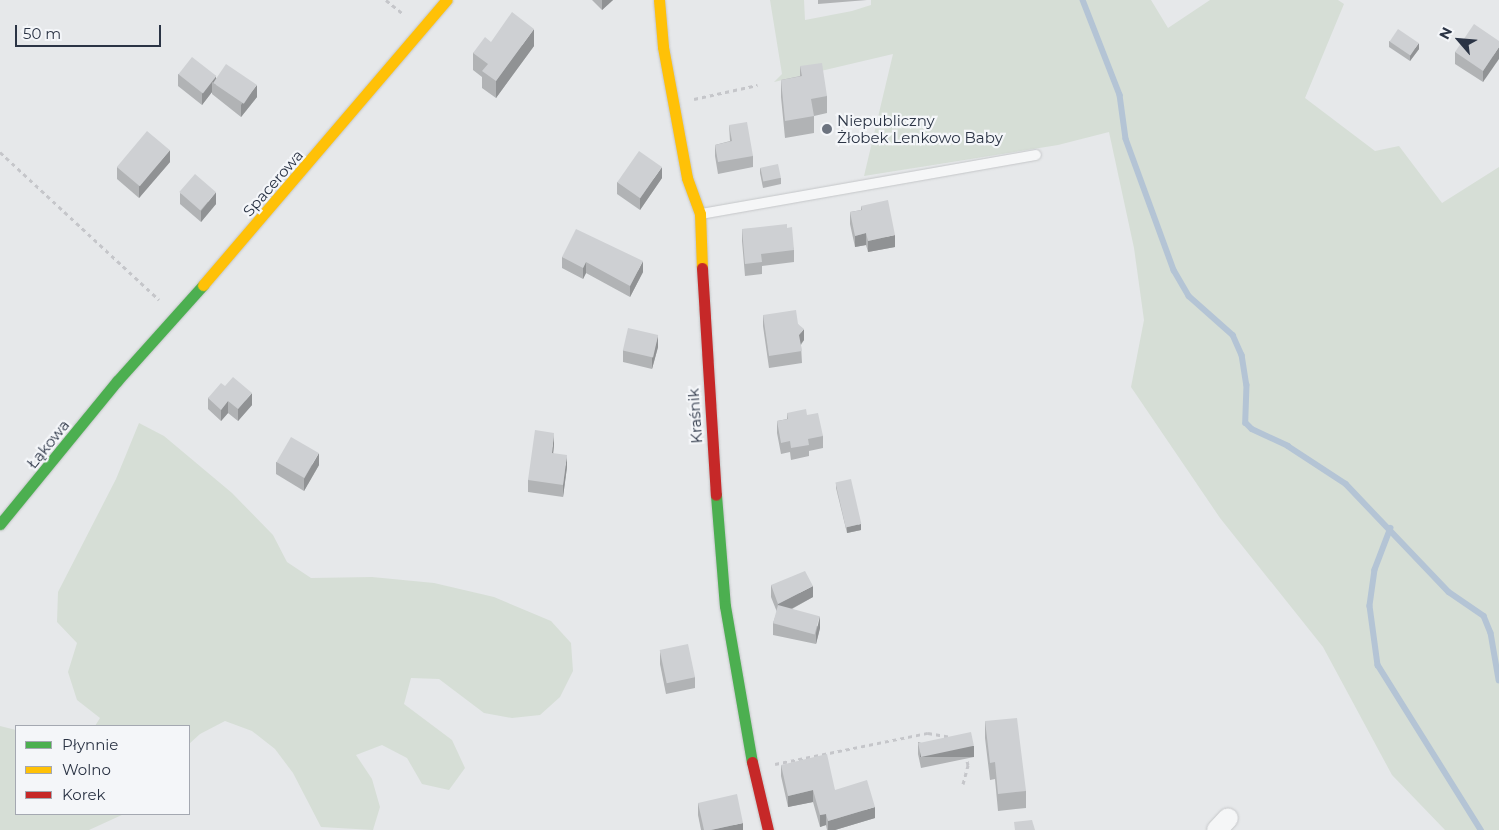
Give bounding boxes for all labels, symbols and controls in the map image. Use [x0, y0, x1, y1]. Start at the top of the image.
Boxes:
scale bar [18, 15, 164, 47]
north arrow [1434, 15, 1484, 65]
text: 50 m [23, 24, 61, 43]
text: N [1435, 24, 1456, 42]
place label: Niepubliczny Żłobek Lenkowo Baby [837, 111, 1003, 146]
marker: Niepubliczny Żłobek Lenkowo Baby [821, 123, 833, 135]
street label: Spacerowa [239, 146, 307, 220]
street label: Kraśnik [684, 388, 706, 444]
street label: Łąkowa [23, 416, 73, 472]
legend [15, 725, 190, 815]
text: Płynnie [62, 735, 118, 754]
text: Wolno [62, 760, 111, 779]
text: Korek [62, 785, 106, 804]

